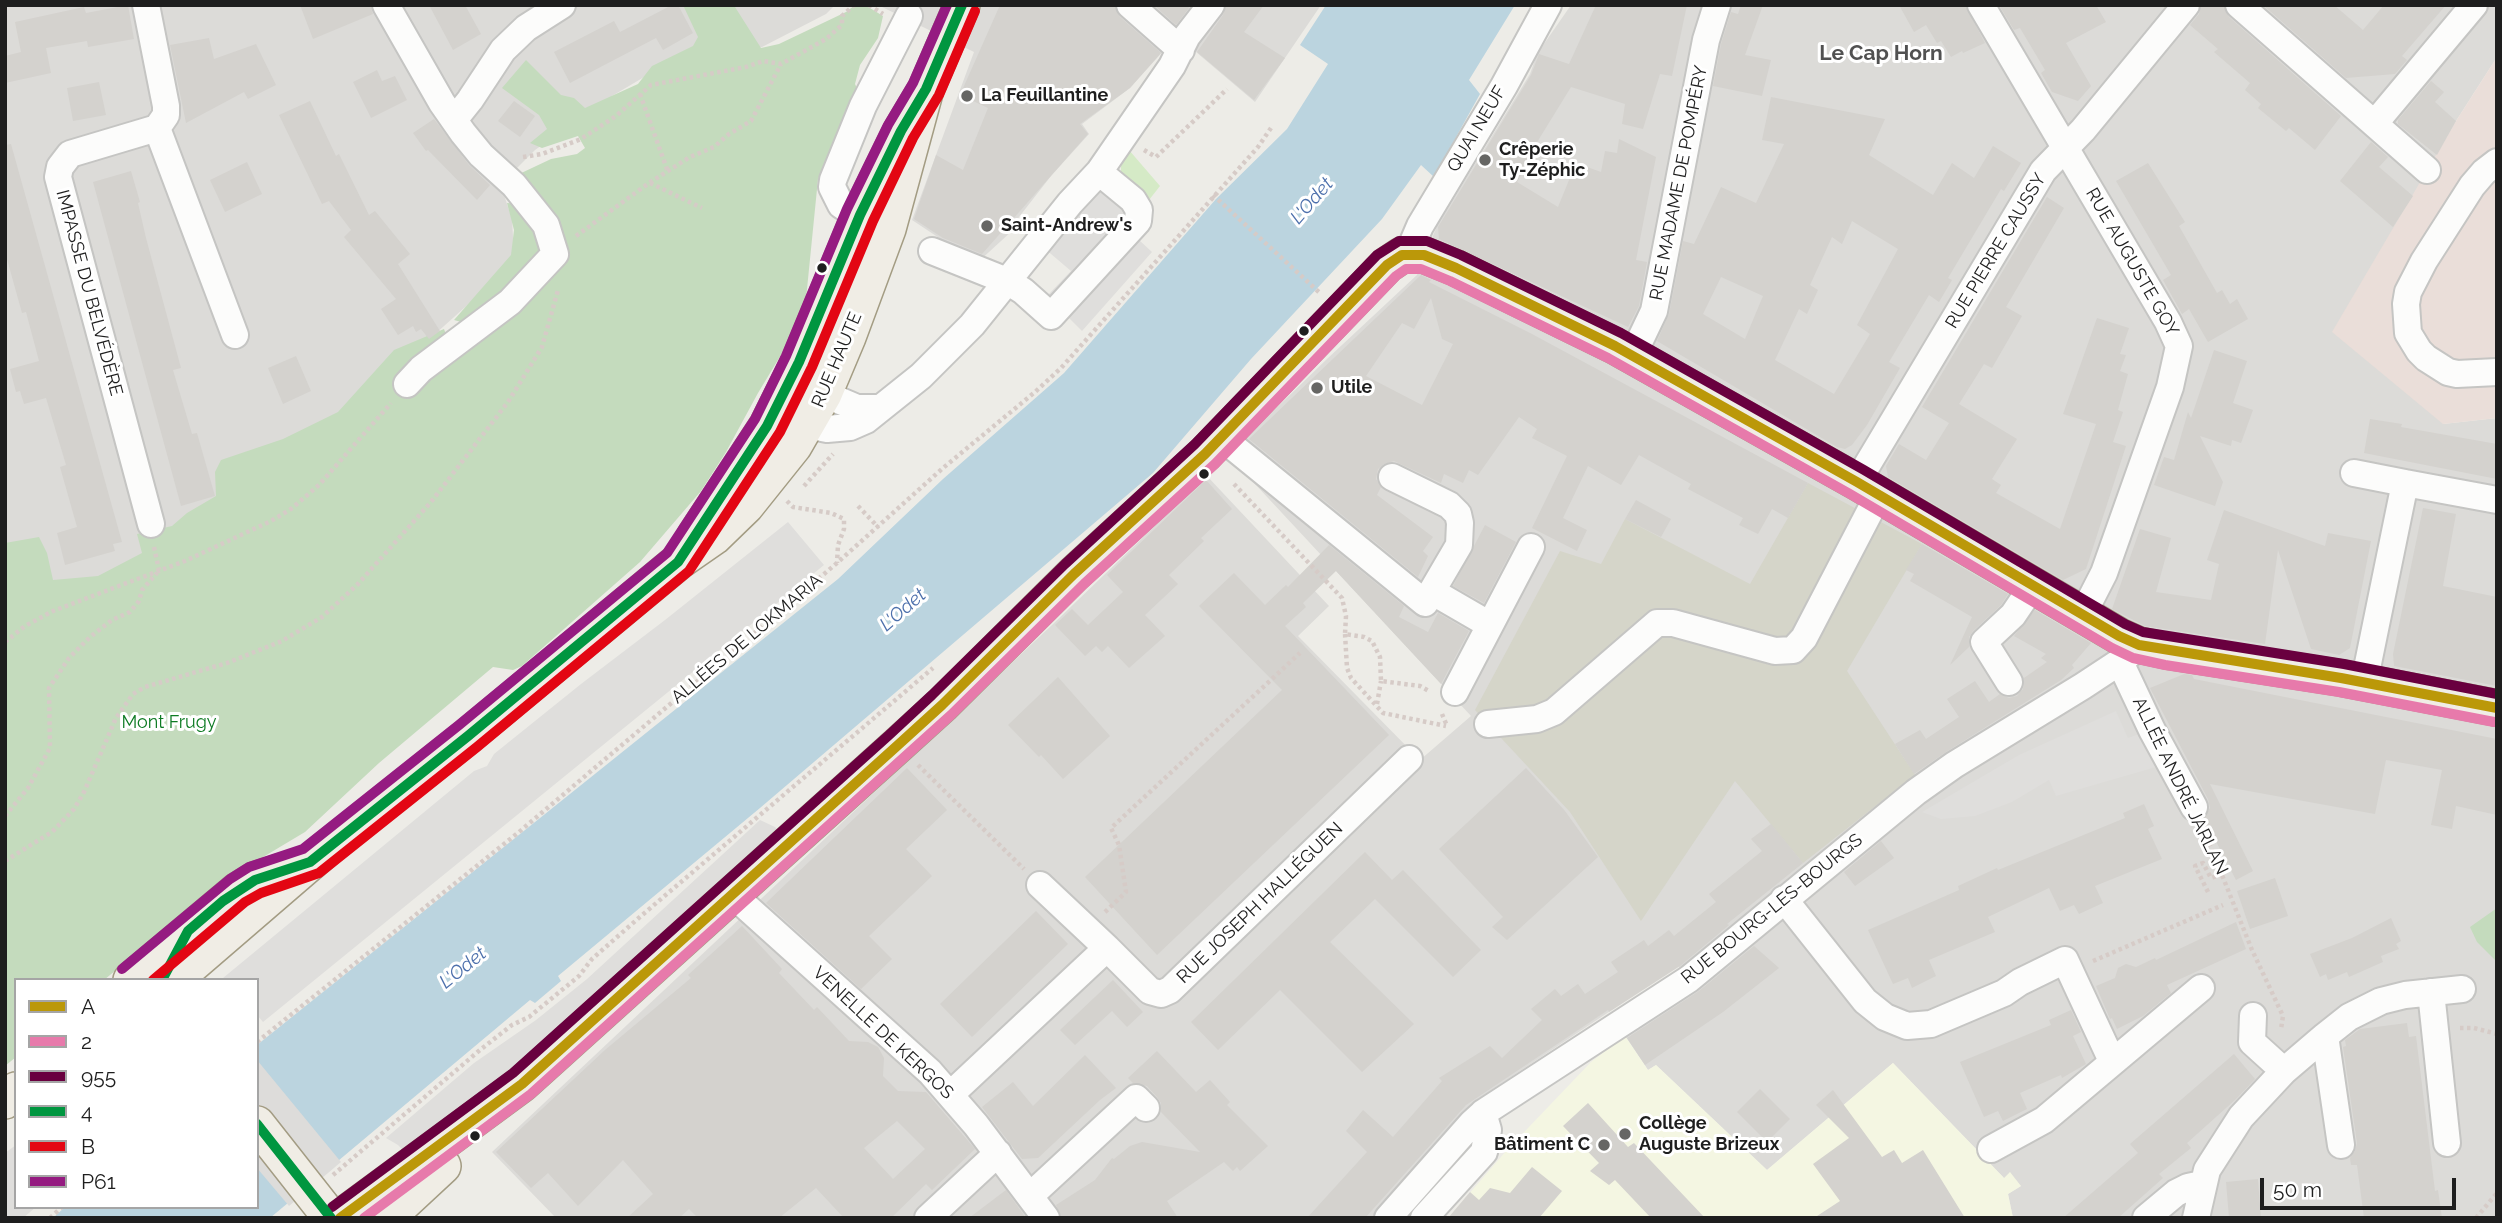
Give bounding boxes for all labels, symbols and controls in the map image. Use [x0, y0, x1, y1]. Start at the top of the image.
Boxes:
district label: Le Cap Horn [1819, 41, 1943, 67]
street label: RUE MADAME DE POMPÉRY [1646, 64, 1712, 302]
street label: QUAI NEUF [1443, 82, 1511, 176]
place label: La Feuillantine [981, 85, 1108, 107]
marker: La Feuillantine [959, 88, 975, 104]
place label: Crêperie Ty-Zéphic [1499, 139, 1585, 182]
marker: Crêperie Ty-Zéphic [1477, 152, 1493, 168]
street label: RUE PIERRE CAUSSY [1941, 169, 2051, 333]
water label: L'Odet [1286, 173, 1338, 229]
street label: RUE AUGUSTE GOY [2081, 184, 2183, 340]
street label: IMPASSE DU BELVÉDÈRE [51, 188, 127, 398]
place label: Saint-Andrew's [1001, 215, 1132, 237]
marker: Saint-Andrew's [979, 218, 995, 234]
unlabelled marker [815, 261, 829, 275]
street label: RUE HAUTE [807, 309, 867, 411]
unlabelled marker [1297, 324, 1311, 338]
place label: Utile [1331, 377, 1372, 399]
marker: Utile [1309, 380, 1325, 396]
unlabelled marker [1197, 467, 1211, 481]
street label: ALLÉES DE LOKMARIA [667, 570, 827, 708]
water label: L'Odet [875, 584, 931, 636]
street label: ALLÉE ANDRÉ JARLAN [2128, 694, 2232, 878]
park label: Mont Frugy [121, 712, 217, 734]
street label: RUE JOSEPH HALLÉGUEN [1172, 818, 1348, 988]
street label: RUE BOURG-LES-BOURGS [1677, 829, 1867, 989]
water label: L'Odet [435, 942, 491, 994]
street label: VENELLE DE KERGOS [808, 962, 958, 1104]
legend [14, 978, 259, 1209]
text: A [81, 994, 95, 1019]
text: 2 [81, 1029, 92, 1054]
text: 955 [81, 1064, 116, 1089]
text: 4 [81, 1099, 92, 1124]
place label: Collège Auguste Brizeux [1639, 1113, 1779, 1156]
marker: Collège Auguste Brizeux [1617, 1126, 1633, 1142]
unlabelled marker [468, 1129, 482, 1143]
text: B [81, 1134, 95, 1159]
place label: Bâtiment C [1494, 1134, 1590, 1156]
marker: Bâtiment C [1596, 1137, 1612, 1153]
scale bar [2264, 1164, 2460, 1208]
text: P61 [81, 1169, 116, 1194]
text: 50 m [2273, 1177, 2322, 1202]

